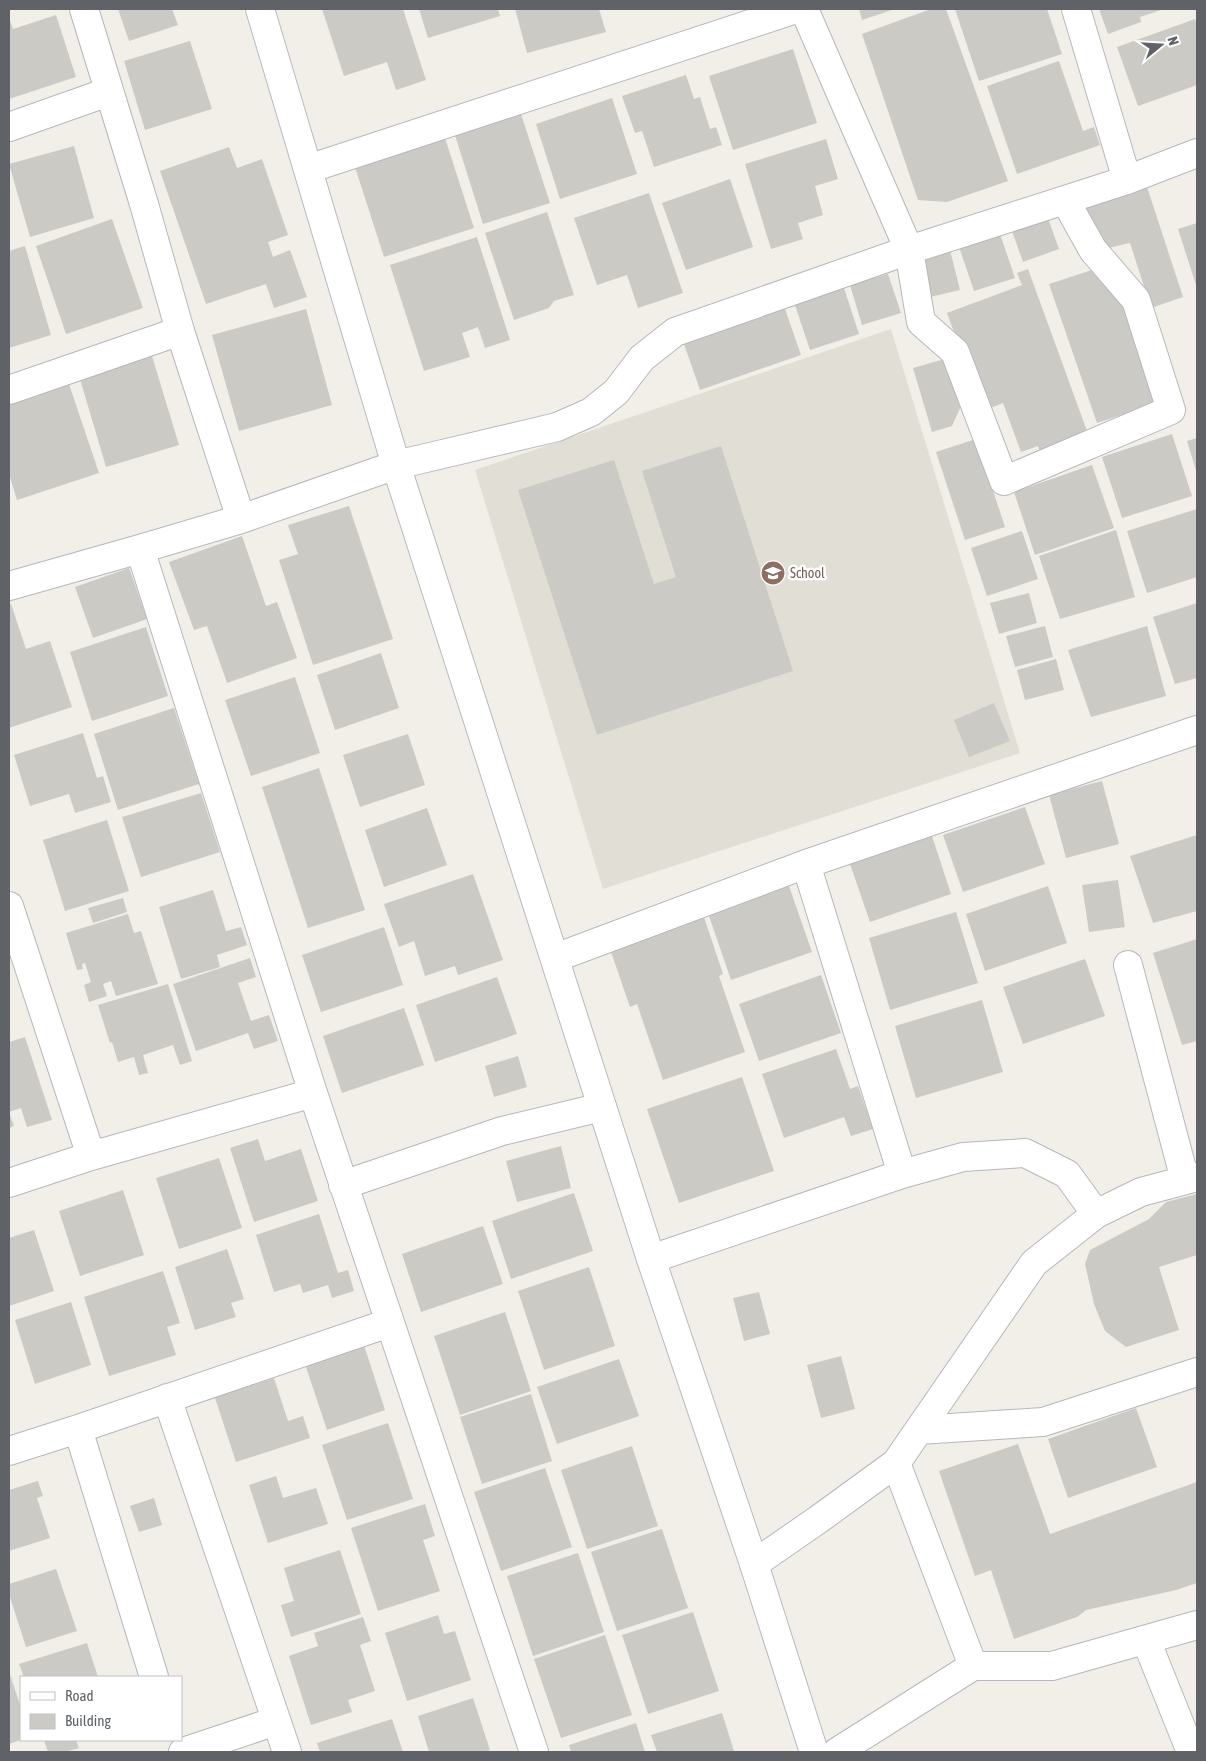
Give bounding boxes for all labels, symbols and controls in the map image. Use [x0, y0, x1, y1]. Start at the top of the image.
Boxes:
north arrow [1136, 20, 1186, 70]
text: N [1164, 35, 1182, 47]
school or university icon: School [760, 560, 786, 586]
place label: School [790, 565, 825, 581]
legend [20, 1676, 182, 1741]
text: Road [65, 1687, 94, 1704]
text: Building [65, 1712, 111, 1729]

